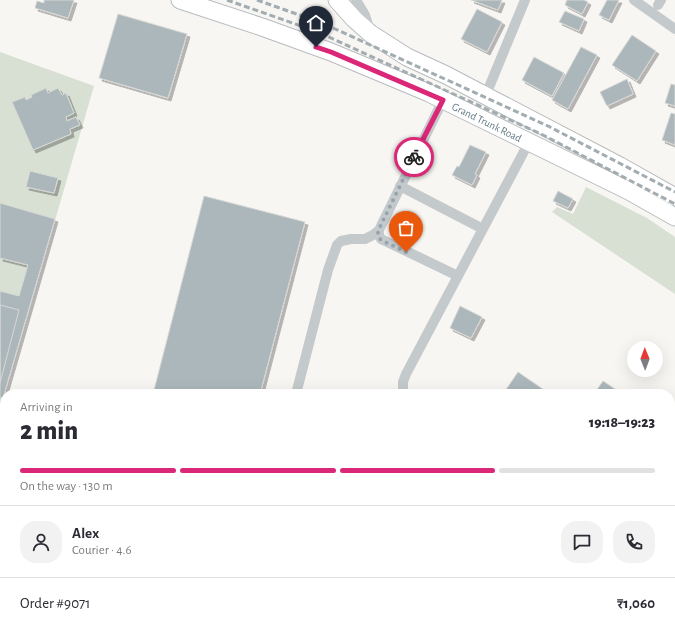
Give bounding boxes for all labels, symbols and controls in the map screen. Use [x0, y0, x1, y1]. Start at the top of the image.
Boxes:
pin [299, 6, 333, 47]
icon: home [305, 12, 327, 34]
street label: Grand Trunk Road [450, 101, 524, 144]
courier [394, 137, 434, 177]
icon: bike [403, 146, 425, 168]
pin [389, 211, 423, 252]
icon: bag [395, 217, 417, 239]
north arrow [627, 341, 663, 377]
map controls [627, 341, 663, 377]
text: Arriving in [20, 401, 73, 414]
text: 19:18–19:23 [589, 415, 655, 430]
text: 2 min [20, 418, 78, 444]
text: On the way · 130 m [20, 480, 113, 493]
button: person [20, 521, 62, 563]
button: chat [561, 521, 603, 563]
button: phone [613, 521, 655, 563]
text: Alex [72, 526, 99, 541]
text: Courier · 4.6 [72, 544, 132, 557]
text: Order #9071 [20, 596, 91, 611]
text: ₹1,060 [617, 596, 655, 611]

